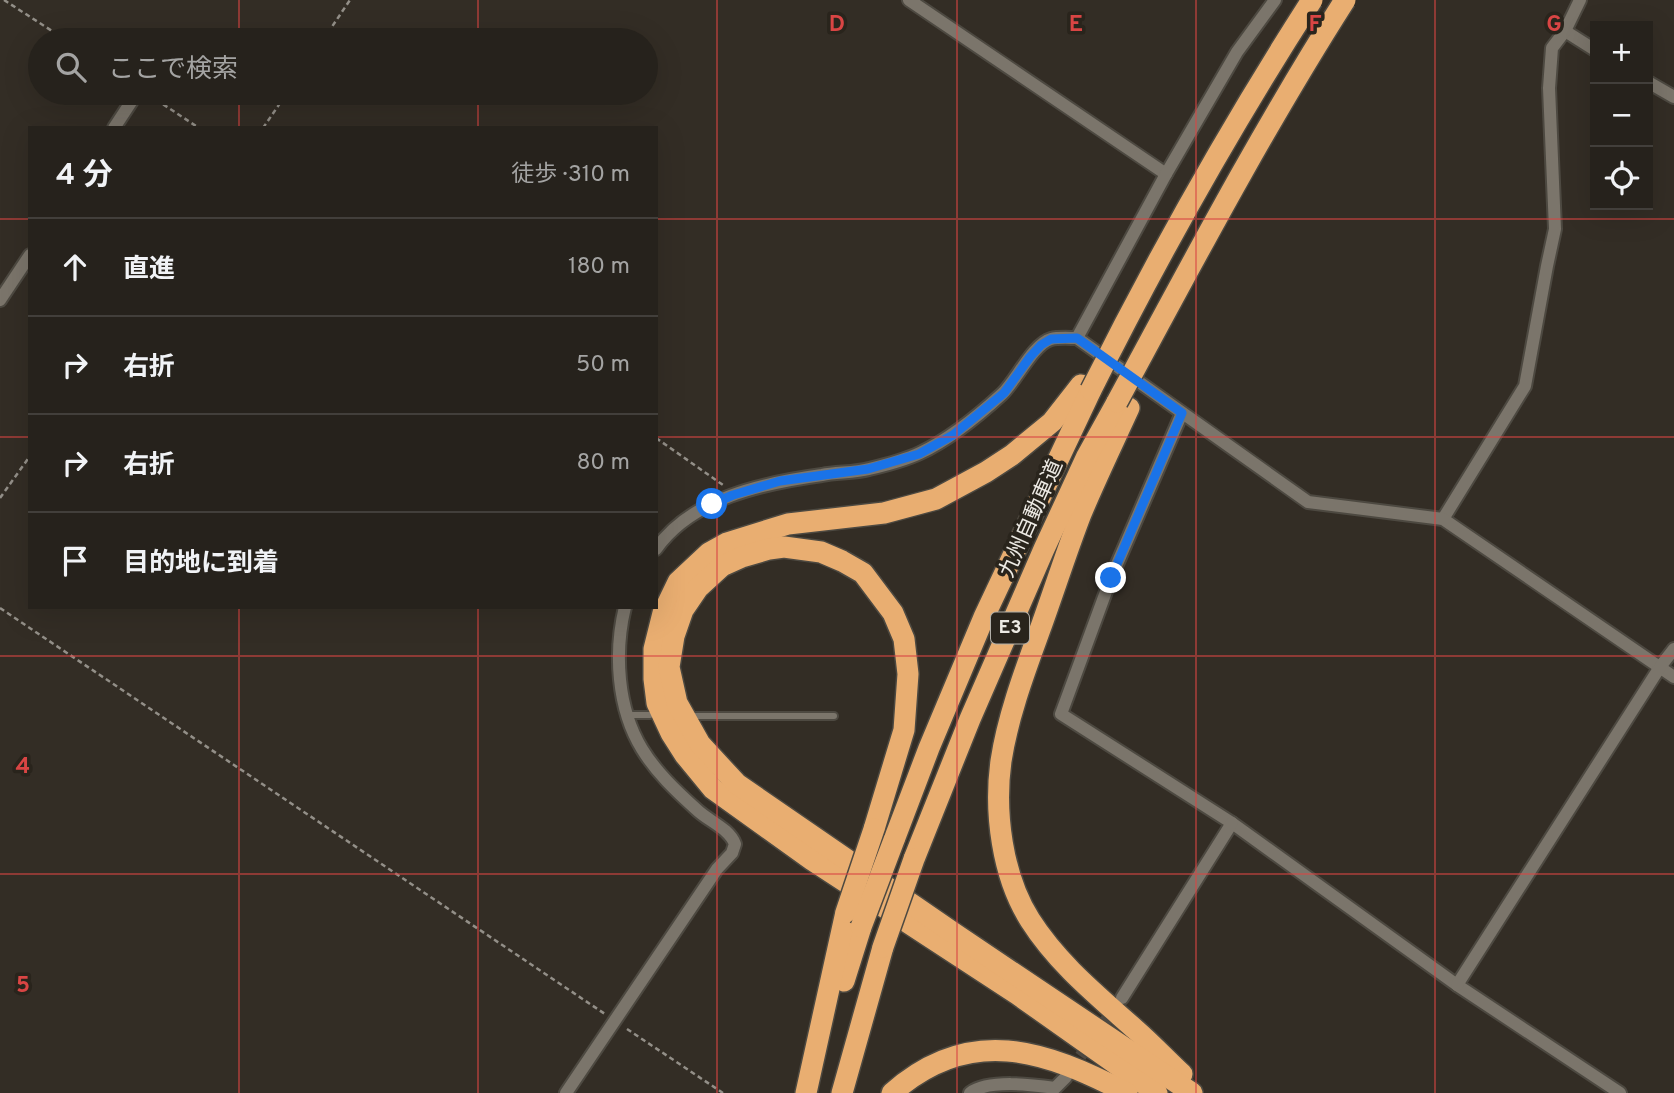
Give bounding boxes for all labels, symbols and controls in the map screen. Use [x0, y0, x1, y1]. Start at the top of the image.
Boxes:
text: D [829, 11, 845, 40]
text: E [1069, 11, 1083, 40]
text: F [1308, 11, 1322, 40]
text: G [1546, 11, 1562, 40]
map controls [1590, 21, 1653, 210]
button: + [1590, 21, 1653, 84]
search box [28, 28, 658, 105]
icon: search [52, 48, 90, 86]
text: ここで検索 [108, 54, 238, 87]
button: − [1590, 84, 1653, 147]
button: locate [1590, 147, 1653, 210]
text: 4 分 [56, 158, 113, 195]
text: 徒歩 · 310 m [511, 161, 630, 190]
icon: ahead [56, 248, 94, 286]
text: 180 m [568, 253, 630, 282]
text: 直進 [123, 254, 175, 287]
icon: right [56, 346, 94, 384]
text: 50 m [576, 351, 630, 380]
text: 右折 [123, 352, 175, 385]
icon: right [56, 444, 94, 482]
text: 80 m [577, 449, 630, 478]
text: 右折 [123, 450, 175, 483]
street label: 九州自動車道 [994, 456, 1070, 582]
route start [696, 488, 727, 519]
icon: arrive [56, 542, 94, 580]
text: 目的地に到着 [123, 548, 279, 581]
route end [1095, 562, 1126, 593]
road number: E3 [991, 612, 1029, 643]
text: 4 [16, 753, 30, 782]
text: 5 [16, 972, 30, 1001]

